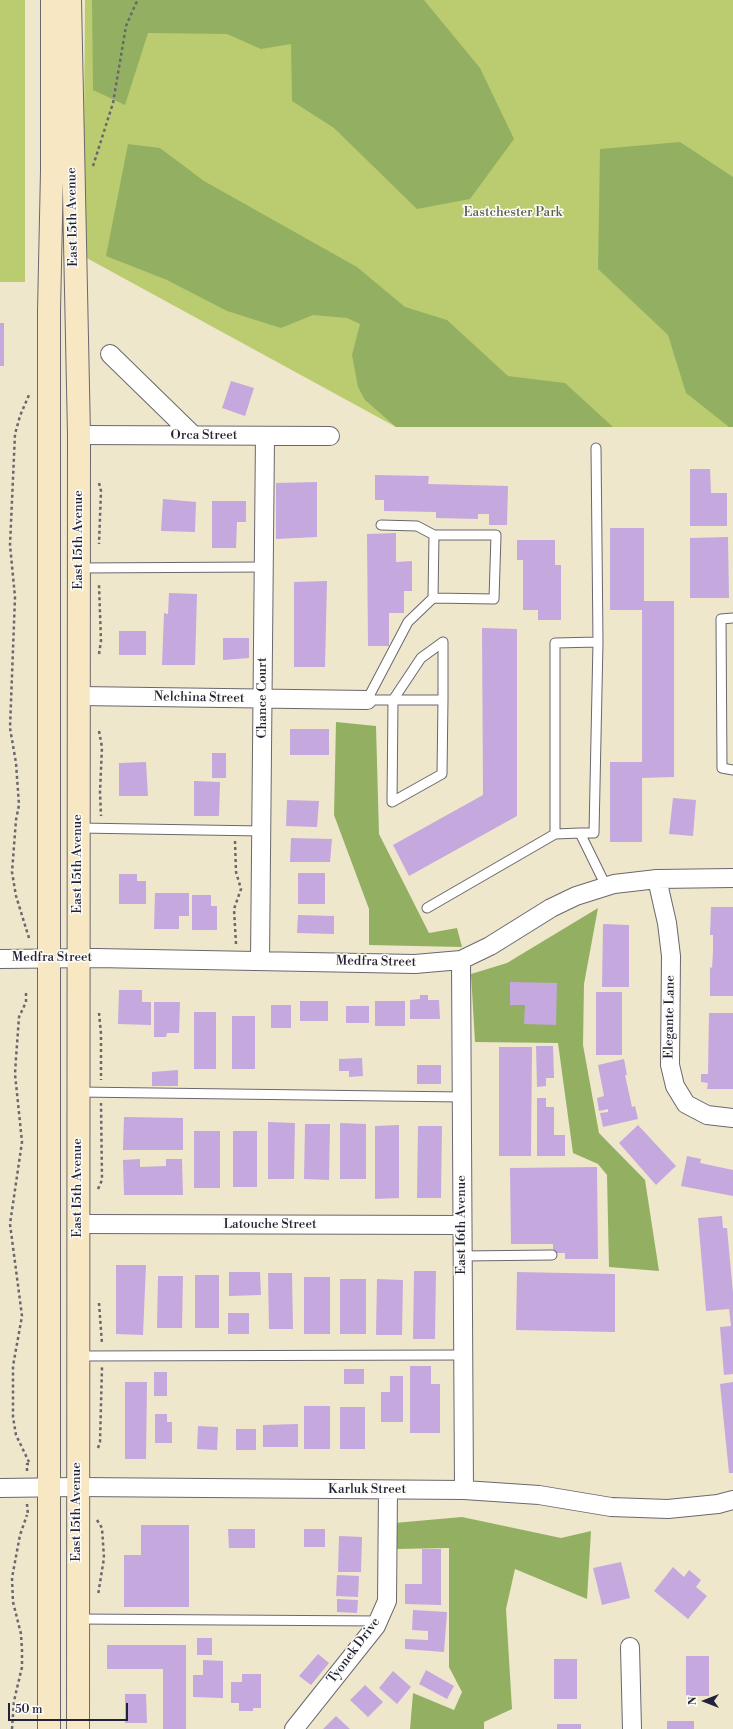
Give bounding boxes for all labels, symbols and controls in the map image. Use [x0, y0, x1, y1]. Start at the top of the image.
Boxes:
street label: East 15th Avenue [64, 167, 82, 267]
park label: Eastchester Park [464, 205, 562, 221]
street label: Orca Street [171, 428, 237, 444]
street label: East 15th Avenue [71, 490, 87, 590]
street label: Chance Court [255, 657, 271, 739]
street label: Nelchina Street [154, 689, 244, 707]
street label: East 15th Avenue [70, 814, 86, 914]
street label: Medfra Street [12, 950, 92, 966]
street label: Medfra Street [336, 954, 416, 970]
street label: Elegante Lane [661, 975, 679, 1059]
street label: East 15th Avenue [70, 1138, 86, 1238]
street label: East 16th Avenue [454, 1175, 470, 1275]
street label: Latouche Street [223, 1217, 317, 1233]
street label: East 15th Avenue [69, 1462, 85, 1562]
street label: Karluk Street [328, 1482, 406, 1498]
street label: Tyonek Drive [324, 1615, 384, 1687]
north arrow [685, 1681, 725, 1721]
scale bar [10, 1695, 130, 1721]
text: N [686, 1697, 700, 1705]
text: 50 m [15, 1702, 43, 1717]

